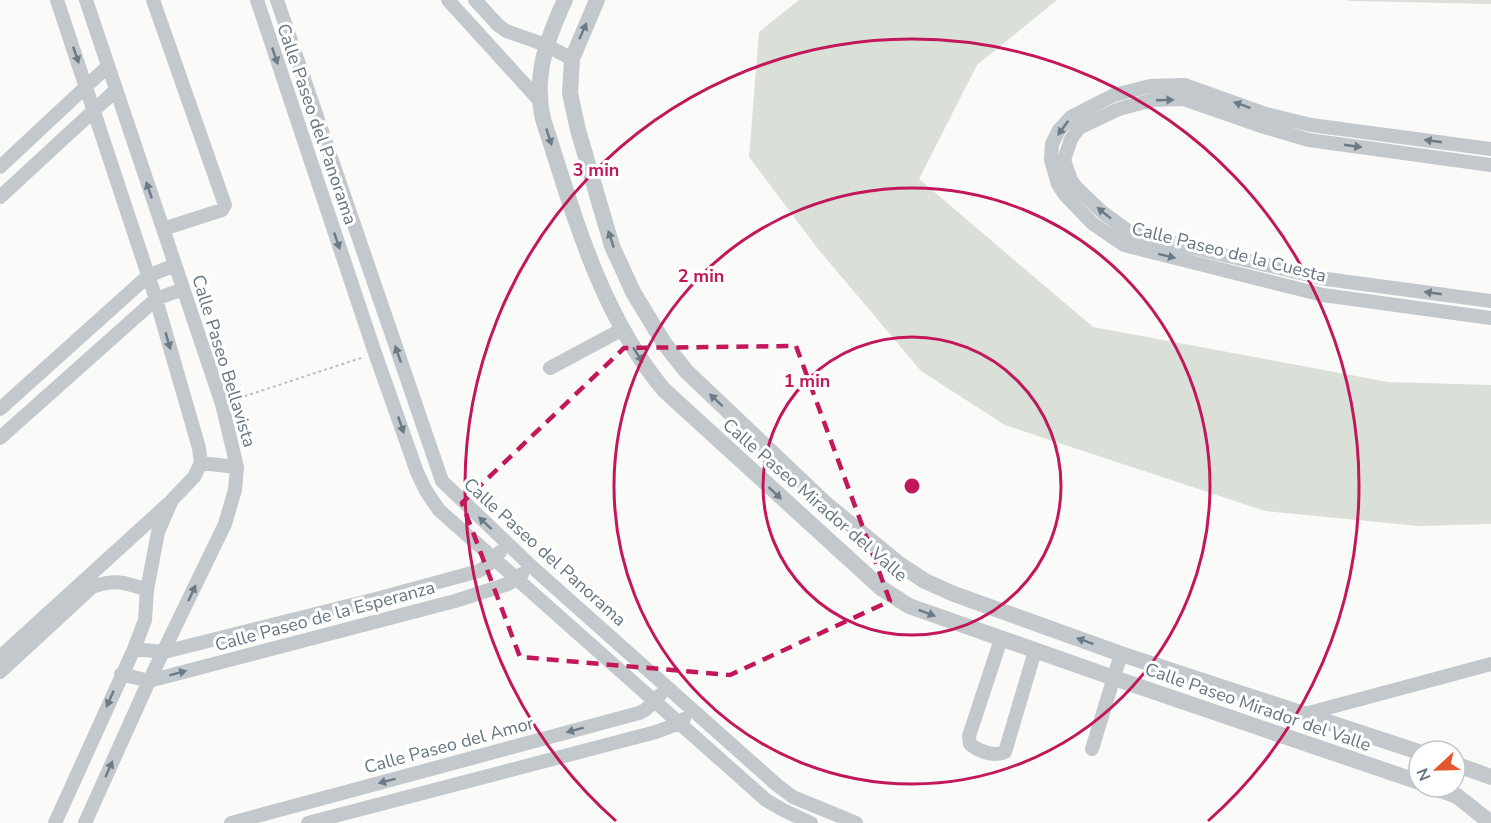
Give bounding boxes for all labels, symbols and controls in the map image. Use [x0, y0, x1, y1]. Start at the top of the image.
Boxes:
street label: Calle Paseo del Panorama [271, 20, 363, 228]
one-way arrow [579, 22, 588, 40]
one-way arrow [71, 46, 81, 64]
one-way arrow [271, 47, 280, 65]
one-way arrow [1156, 95, 1175, 105]
one-way arrow [1233, 100, 1251, 110]
one-way arrow [1056, 120, 1069, 136]
one-way arrow [545, 128, 554, 146]
one-way arrow [1423, 136, 1442, 146]
one-way arrow [1344, 141, 1363, 150]
text: 3 min [573, 158, 619, 182]
one-way arrow [144, 181, 153, 199]
one-way arrow [1097, 207, 1112, 220]
street label: Calle Paseo de la Cuesta [1129, 216, 1329, 288]
one-way arrow [605, 230, 615, 248]
one-way arrow [333, 232, 343, 250]
one-way arrow [1157, 251, 1176, 261]
text: 2 min [678, 264, 724, 288]
street label: Calle Paseo Bellavista [186, 272, 262, 450]
one-way arrow [1423, 289, 1442, 298]
one-way arrow [164, 332, 173, 350]
one-way arrow [392, 345, 402, 363]
one-way arrow [632, 347, 643, 363]
text: 1 min [784, 369, 830, 393]
one-way arrow [709, 393, 724, 407]
street label: Calle Paseo Mirador del Valle [717, 413, 913, 587]
one-way arrow [396, 416, 406, 434]
street label: Calle Paseo del Panorama [459, 472, 631, 632]
centre of rings [902, 476, 922, 496]
one-way arrow [767, 486, 782, 499]
one-way arrow [478, 517, 493, 530]
street label: Calle Paseo de la Esperanza [212, 575, 438, 657]
one-way arrow [188, 585, 197, 602]
one-way arrow [918, 608, 936, 618]
one-way arrow [1075, 636, 1093, 646]
street label: Calle Paseo Mirador del Valle [1142, 657, 1374, 757]
one-way arrow [169, 668, 187, 678]
one-way arrow [106, 690, 115, 707]
street label: Calle Paseo del Amor [362, 711, 537, 779]
one-way arrow [566, 726, 584, 736]
north arrow [1407, 739, 1467, 799]
one-way arrow [104, 760, 114, 778]
text: N [1412, 765, 1436, 784]
one-way arrow [377, 776, 396, 786]

